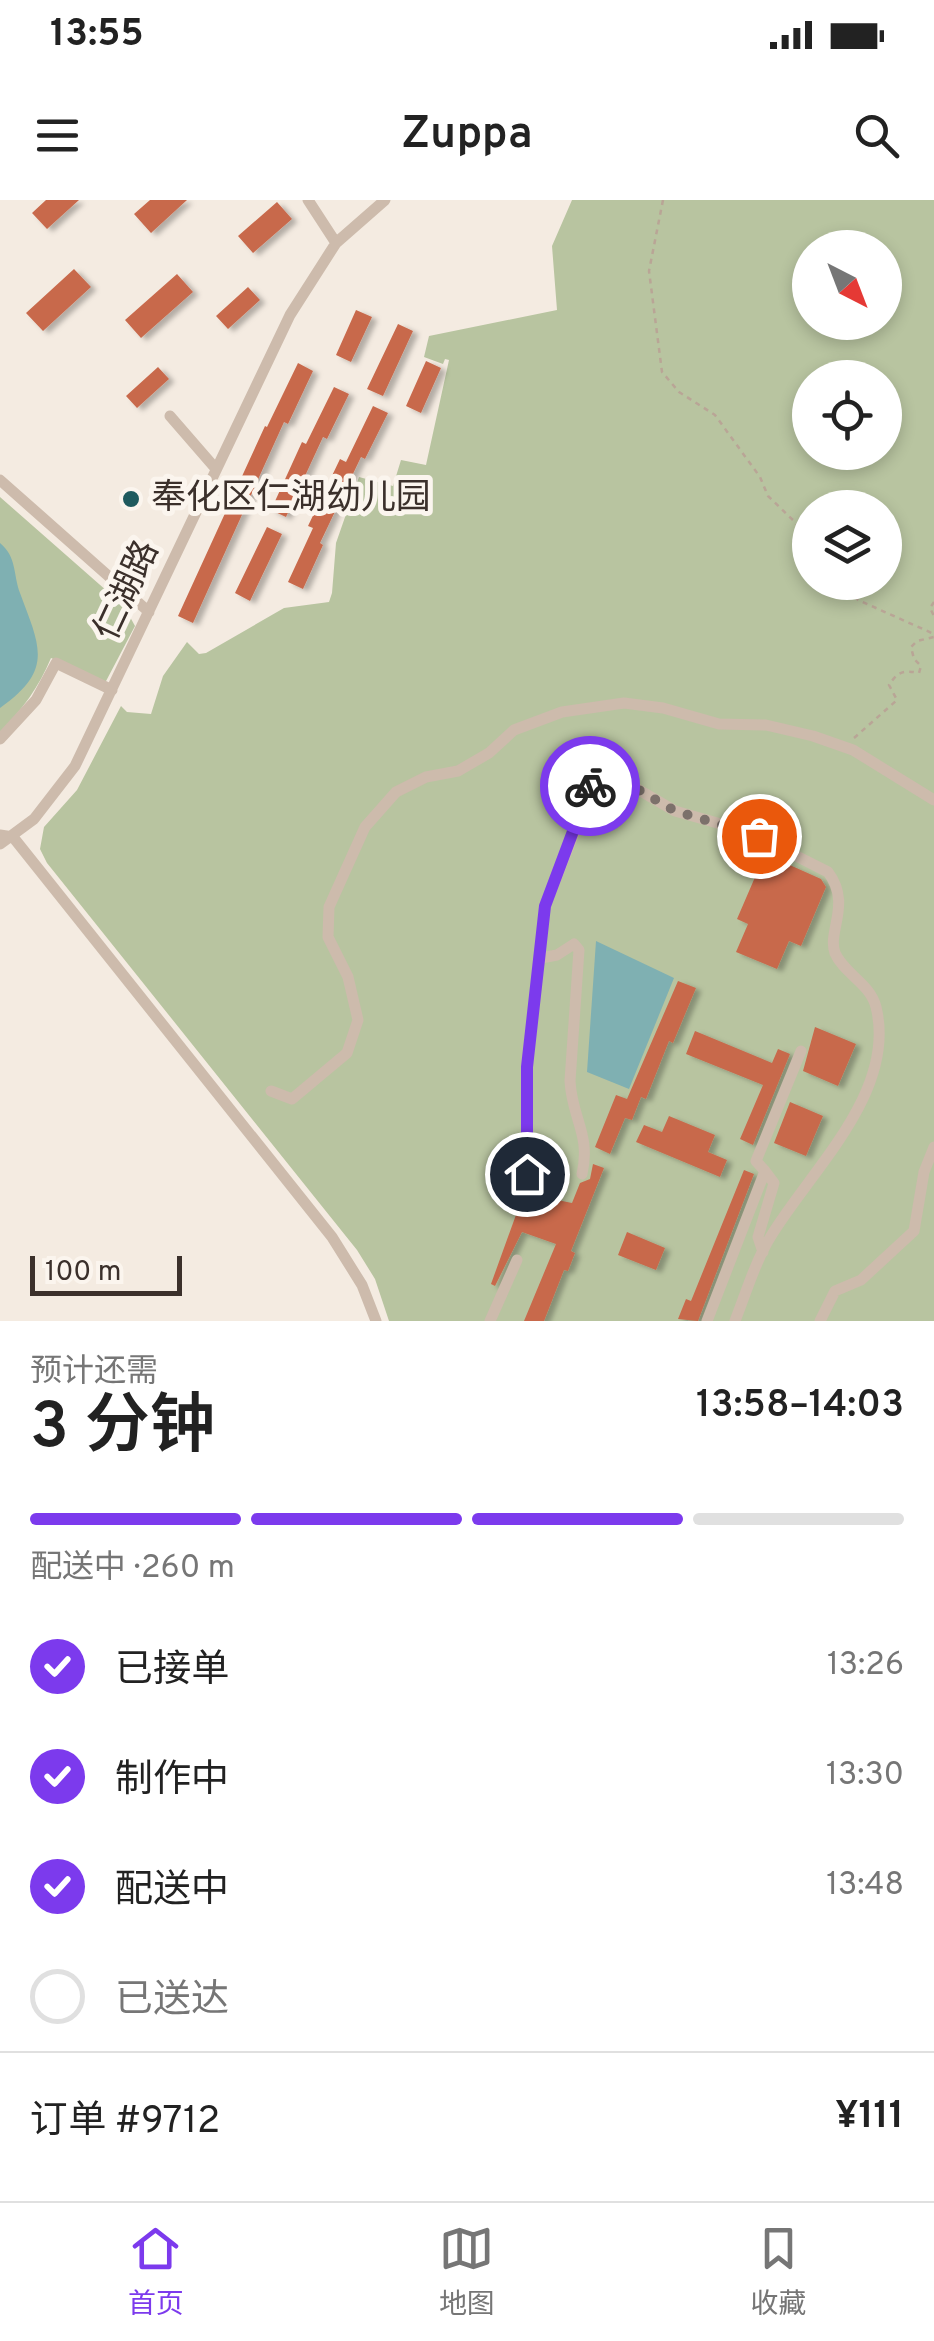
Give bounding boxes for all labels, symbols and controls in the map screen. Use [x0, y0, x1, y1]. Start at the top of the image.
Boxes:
text: 13:55 [50, 11, 144, 60]
text: Zuppa [401, 107, 533, 164]
icon: menu [30, 108, 85, 163]
icon: search [849, 108, 904, 163]
north arrow [792, 230, 902, 340]
map controls [792, 230, 902, 600]
button: locate [792, 360, 902, 470]
place label: 奉化区仁湖幼儿园 [151, 477, 431, 521]
marker: 奉化区仁湖幼儿园 [120, 488, 142, 510]
button: layers [792, 490, 902, 600]
street label: 仁湖路 [86, 534, 170, 648]
courier [540, 736, 640, 836]
icon: bike [563, 759, 618, 814]
pin [717, 794, 802, 879]
icon: bag [732, 809, 787, 864]
pin [485, 1132, 570, 1217]
icon: home [500, 1147, 555, 1202]
scale bar [30, 1251, 182, 1296]
text: 100 m [45, 1255, 121, 1291]
text: 预计还需 [30, 1353, 158, 1393]
text: 13:58–14:03 [696, 1382, 904, 1431]
text: 3 分钟 [30, 1389, 215, 1471]
text: 配送中 · 260 m [30, 1549, 235, 1589]
icon: check [30, 1639, 85, 1694]
text: 13:26 [827, 1646, 904, 1686]
text: 已接单 [115, 1647, 229, 1696]
icon: check [30, 1749, 85, 1804]
text: 13:30 [826, 1756, 904, 1796]
text: 制作中 [115, 1757, 229, 1806]
icon: check [30, 1859, 85, 1914]
text: 13:48 [826, 1866, 904, 1906]
text: 配送中 [115, 1867, 229, 1916]
text: 已送达 [115, 1977, 229, 2026]
text: ¥111 [835, 2093, 904, 2142]
text: 订单 #9712 [30, 2098, 220, 2147]
tab: 首页 [128, 2221, 184, 2324]
tab: 地图 [439, 2221, 495, 2324]
tab: 收藏 [750, 2221, 806, 2324]

